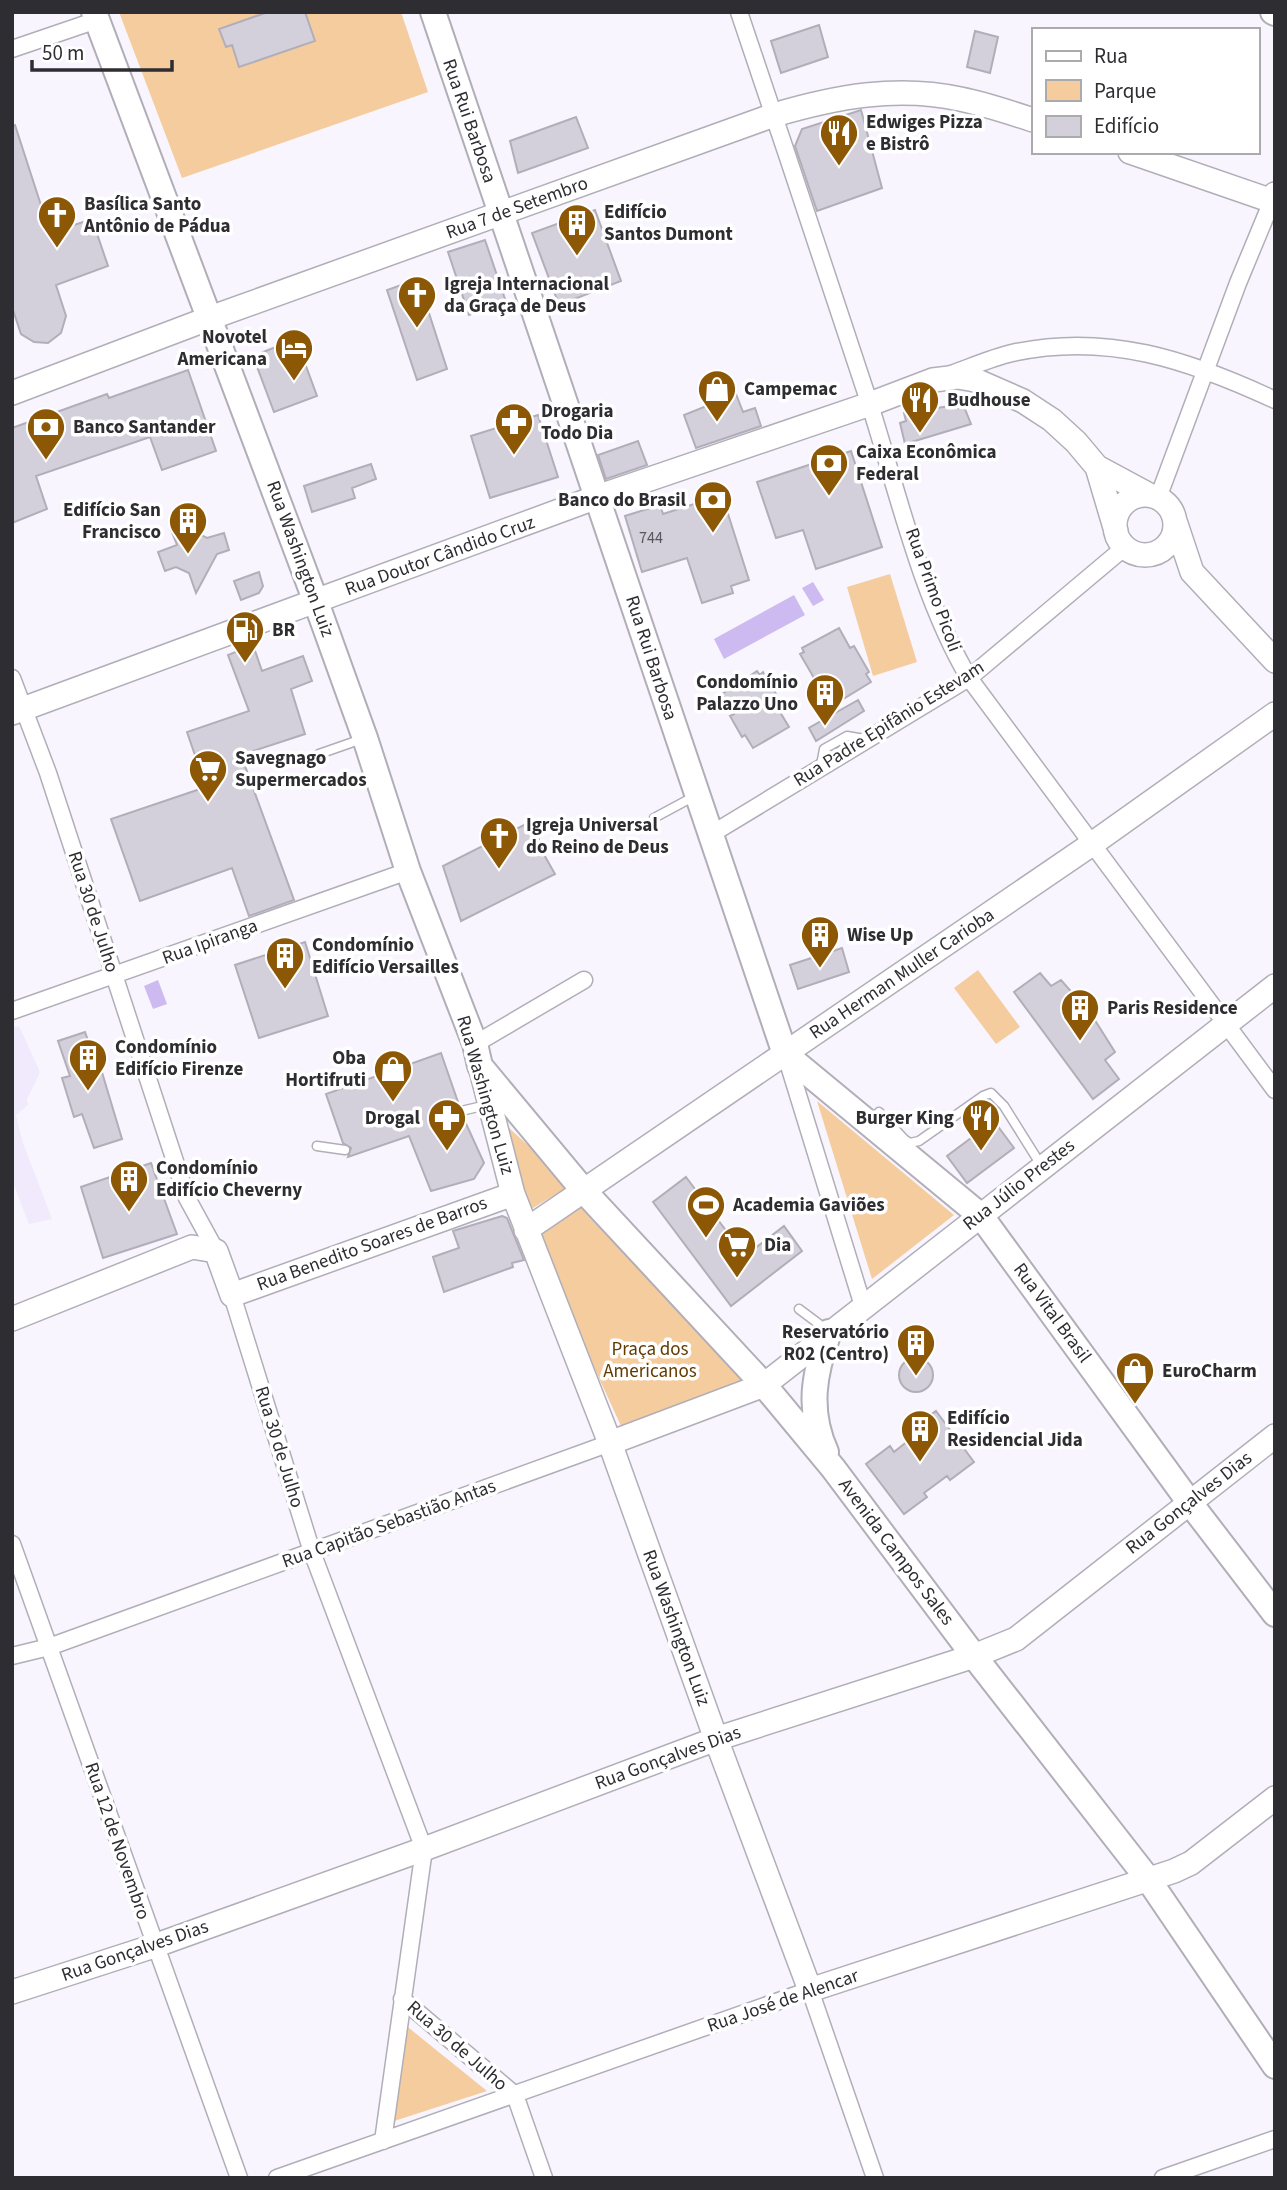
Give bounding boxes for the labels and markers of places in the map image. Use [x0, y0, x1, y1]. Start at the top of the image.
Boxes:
place label: Edwiges Pizza e Bistrô [866, 109, 983, 158]
restaurant icon: Edwiges Pizza e Bistrô [818, 112, 860, 167]
place label: Basílica Santo Antônio de Pádua [83, 191, 231, 240]
church icon: Basílica Santo Antônio de Pádua [36, 194, 78, 249]
place label: Edifício Santos Dumont [604, 199, 733, 248]
building icon: Edifício Santos Dumont [556, 202, 598, 257]
place label: Igreja Internacional da Graça de Deus [444, 271, 610, 320]
church icon: Igreja Internacional da Graça de Deus [396, 274, 438, 329]
place label: Novotel Americana [177, 324, 268, 373]
hotel icon: Novotel Americana [273, 327, 315, 382]
shop icon: Campemac [696, 368, 738, 423]
place label: Campemac [744, 376, 837, 403]
restaurant icon: Budhouse [899, 379, 941, 434]
place label: Budhouse [947, 387, 1031, 414]
place label: Drogaria Todo Dia [541, 398, 614, 447]
pharmacy icon: Drogaria Todo Dia [493, 401, 535, 456]
bank icon: Banco Santander [25, 406, 67, 461]
place label: Banco Santander [73, 414, 216, 441]
place label: Caixa Econômica Federal [856, 439, 997, 488]
bank icon: Caixa Econômica Federal [808, 442, 850, 497]
bank icon: Banco do Brasil [692, 479, 734, 534]
place label: Banco do Brasil [558, 487, 687, 514]
place label: Edifício San Francisco [63, 497, 161, 546]
building icon: Edifício San Francisco [167, 500, 209, 555]
fuel station icon: BR [224, 609, 266, 664]
place label: BR [272, 617, 295, 644]
place label: Condomínio Palazzo Uno [696, 669, 798, 718]
building icon: Condomínio Palazzo Uno [804, 672, 846, 727]
place label: Savegnago Supermercados [235, 745, 367, 794]
supermarket icon: Savegnago Supermercados [187, 748, 229, 803]
place label: Igreja Universal do Reino de Deus [526, 812, 669, 861]
church icon: Igreja Universal do Reino de Deus [478, 815, 520, 870]
building icon: Wise Up [799, 914, 841, 969]
place label: Wise Up [847, 922, 913, 949]
place label: Condomínio Edifício Versailles [312, 932, 459, 981]
building icon: Condomínio Edifício Versailles [264, 935, 306, 990]
building icon: Paris Residence [1059, 987, 1101, 1042]
place label: Paris Residence [1107, 995, 1238, 1022]
place label: Condomínio Edifício Firenze [115, 1034, 243, 1083]
building icon: Condomínio Edifício Firenze [67, 1037, 109, 1092]
place label: Oba Hortifruti [285, 1045, 366, 1094]
shop icon: Oba Hortifruti [372, 1048, 414, 1103]
pharmacy icon: Drogal [426, 1097, 468, 1152]
restaurant icon: Burger King [960, 1097, 1002, 1152]
place label: Drogal [365, 1105, 421, 1132]
place label: Burger King [855, 1105, 954, 1132]
place label: Condomínio Edifício Cheverny [156, 1155, 302, 1204]
building icon: Condomínio Edifício Cheverny [108, 1158, 150, 1213]
sports icon: Academia Gaviões [685, 1184, 727, 1239]
place label: Academia Gaviões [732, 1192, 885, 1219]
supermarket icon: Dia [716, 1224, 758, 1279]
place label: Dia [764, 1232, 791, 1259]
place label: Reservatório R02 (Centro) [782, 1319, 889, 1368]
building icon: Reservatório R02 (Centro) [895, 1322, 937, 1377]
shop icon: EuroCharm [1114, 1350, 1156, 1405]
place label: EuroCharm [1162, 1358, 1257, 1385]
place label: Edifício Residencial Jida [947, 1405, 1083, 1454]
building icon: Edifício Residencial Jida [899, 1408, 941, 1463]

